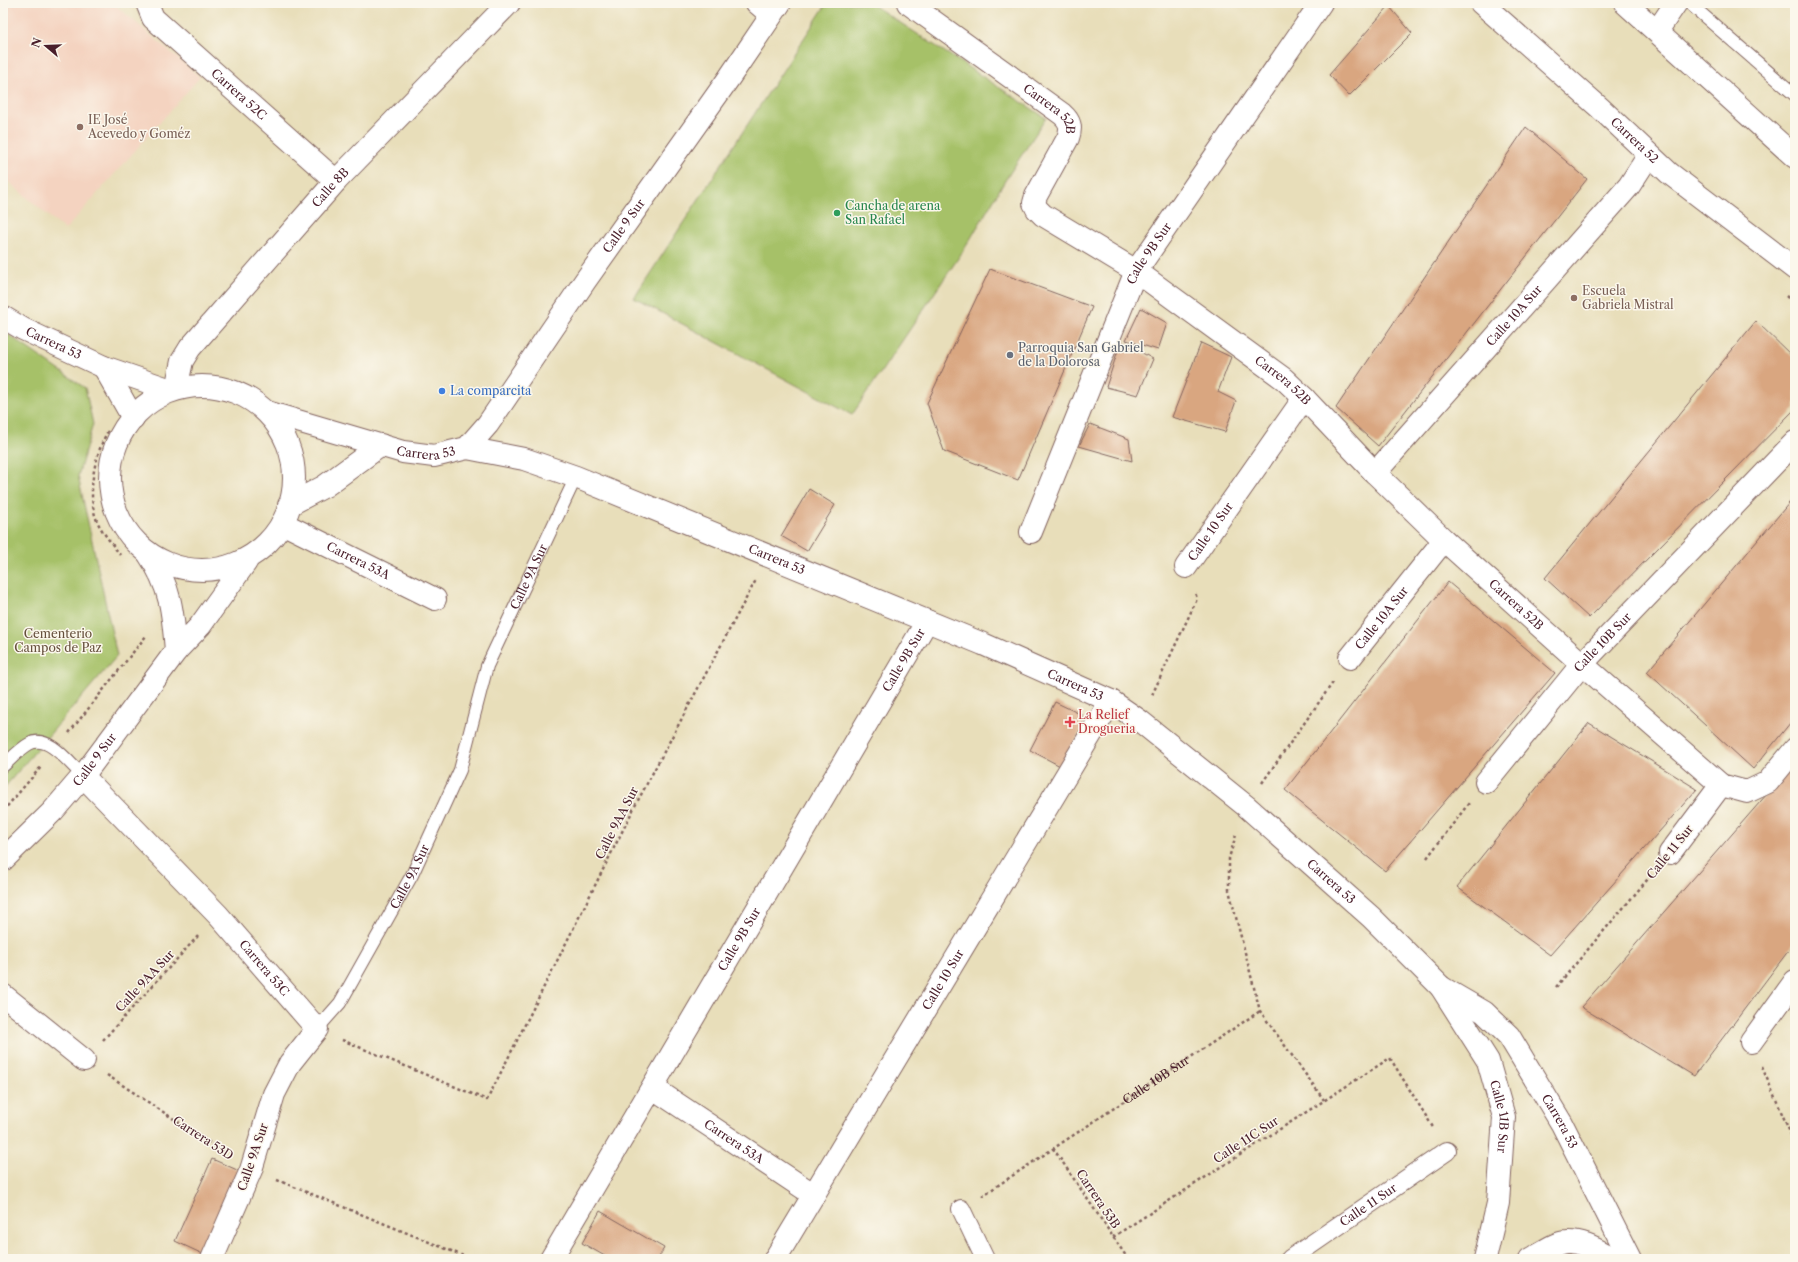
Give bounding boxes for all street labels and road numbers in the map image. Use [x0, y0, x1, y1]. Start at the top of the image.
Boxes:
street label: Carrera 52C [208, 65, 270, 123]
street label: Carrera 52B [1021, 81, 1078, 134]
street label: Carrera 52 [1608, 114, 1662, 166]
street label: Calle 8B [308, 164, 352, 210]
street label: Calle 9 Sur [599, 196, 648, 256]
street label: Calle 9B Sur [1123, 219, 1174, 286]
street label: Calle 10A Sur [1483, 282, 1545, 349]
street label: Carrera 53 [23, 323, 84, 362]
street label: Carrera 52B [1252, 352, 1314, 408]
street label: Carrera 53 [395, 442, 457, 463]
street label: Calle 10 Sur [1185, 499, 1236, 564]
street label: Carrera 53A [324, 538, 393, 583]
street label: Calle 9A Sur [507, 541, 550, 612]
street label: Carrera 53 [746, 541, 807, 577]
street label: Carrera 52B [1486, 576, 1547, 633]
street label: Calle 10A Sur [1352, 583, 1411, 652]
street label: Calle 10B Sur [1570, 609, 1634, 675]
street label: Calle 9B Sur [879, 626, 928, 694]
street label: Carrera 53 [1045, 666, 1106, 704]
street label: Calle 9 Sur [69, 730, 119, 789]
street label: Calle 9AA Sur [592, 784, 641, 862]
street label: Calle 11 Sur [1643, 821, 1696, 882]
street label: Calle 9A Sur [386, 842, 432, 911]
street label: Carrera 53 [1304, 856, 1359, 907]
street label: Calle 9B Sur [714, 905, 763, 974]
street label: Carrera 53C [236, 937, 293, 999]
street label: Calle 10 Sur [919, 946, 967, 1013]
street label: Calle 9AA Sur [112, 947, 177, 1015]
street label: Calle 10B Sur [1120, 1052, 1192, 1107]
street label: Calle 11B Sur [1487, 1078, 1512, 1154]
street label: Carrera 53 [1539, 1091, 1581, 1151]
street label: Carrera 53D [170, 1112, 237, 1163]
street label: Calle 11C Sur [1210, 1113, 1281, 1166]
street label: Carrera 53A [701, 1116, 768, 1167]
street label: Calle 9A Sur [234, 1121, 271, 1193]
street label: Carrera 53B [1073, 1166, 1124, 1231]
street label: Calle 11 Sur [1337, 1180, 1399, 1230]

